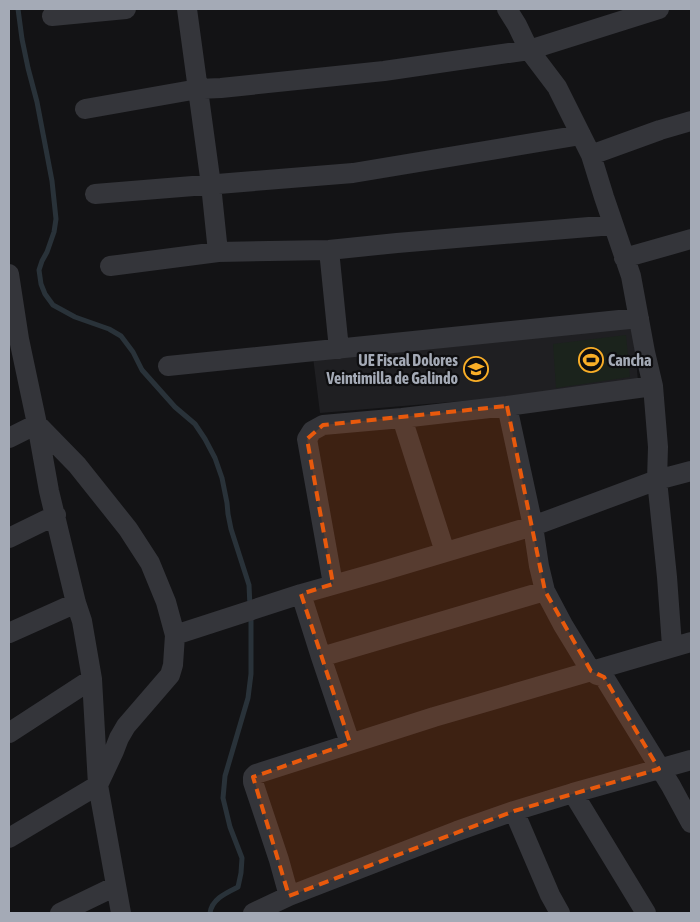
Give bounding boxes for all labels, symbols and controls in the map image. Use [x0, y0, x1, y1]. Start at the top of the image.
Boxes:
sports icon: Cancha [578, 347, 604, 373]
place label: UE Fiscal Dolores Veintimilla de Galindo [326, 351, 458, 387]
place label: Cancha [608, 351, 652, 369]
school or university icon: UE Fiscal Dolores Veintimilla de Galindo [463, 356, 489, 382]

